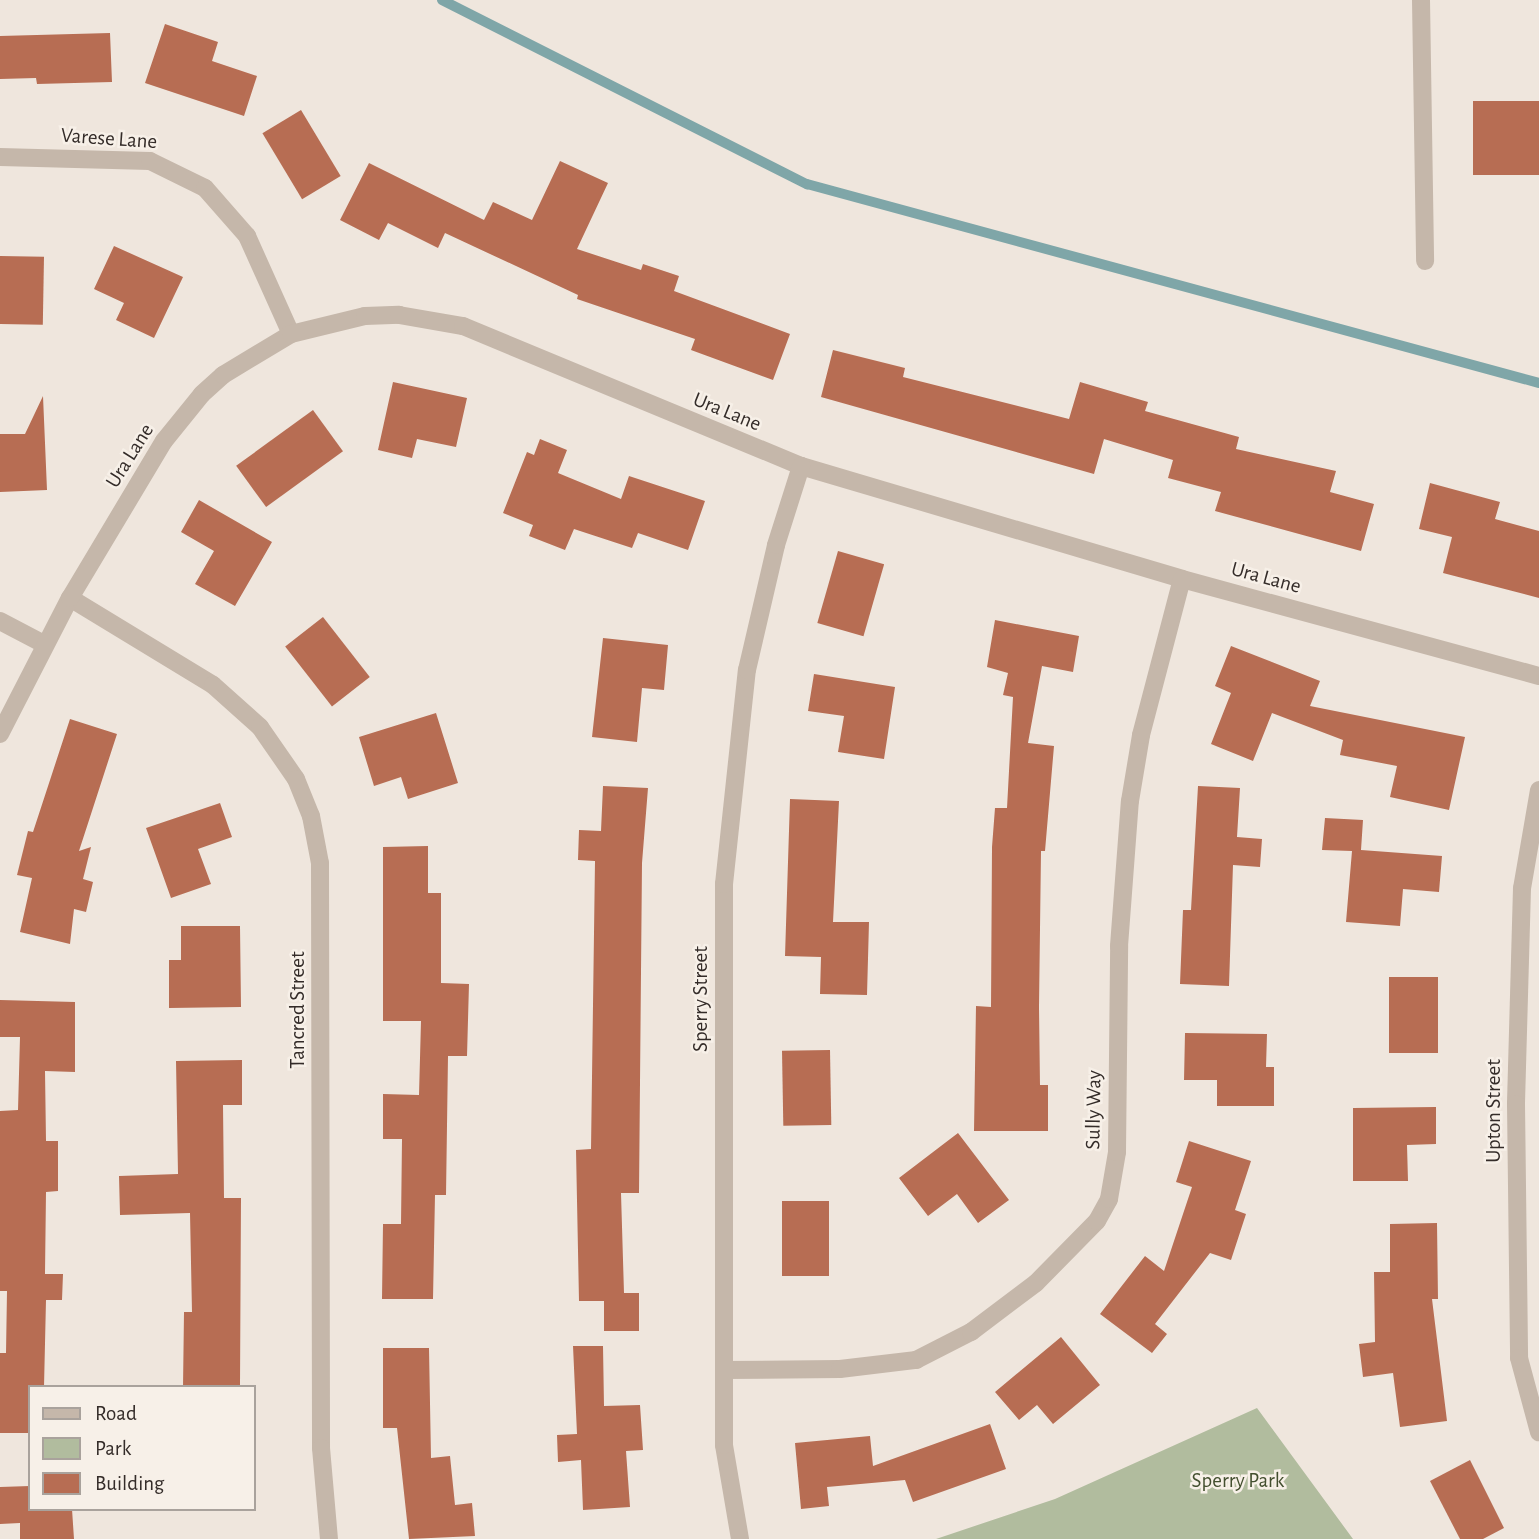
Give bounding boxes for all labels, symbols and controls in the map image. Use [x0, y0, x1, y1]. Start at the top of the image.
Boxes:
street label: Varese Lane [60, 123, 158, 155]
street label: Ura Lane [689, 387, 765, 437]
street label: Ura Lane [100, 419, 160, 493]
street label: Ura Lane [1228, 557, 1304, 599]
street label: Sperry Street [688, 946, 714, 1052]
street label: Tancred Street [285, 951, 311, 1069]
street label: Upton Street [1481, 1059, 1507, 1163]
street label: Sully Way [1081, 1070, 1107, 1150]
legend [28, 1385, 256, 1511]
text: Road [95, 1403, 137, 1424]
text: Park [95, 1438, 131, 1459]
park label: Sperry Park [1192, 1468, 1284, 1494]
text: Building [95, 1473, 164, 1494]

